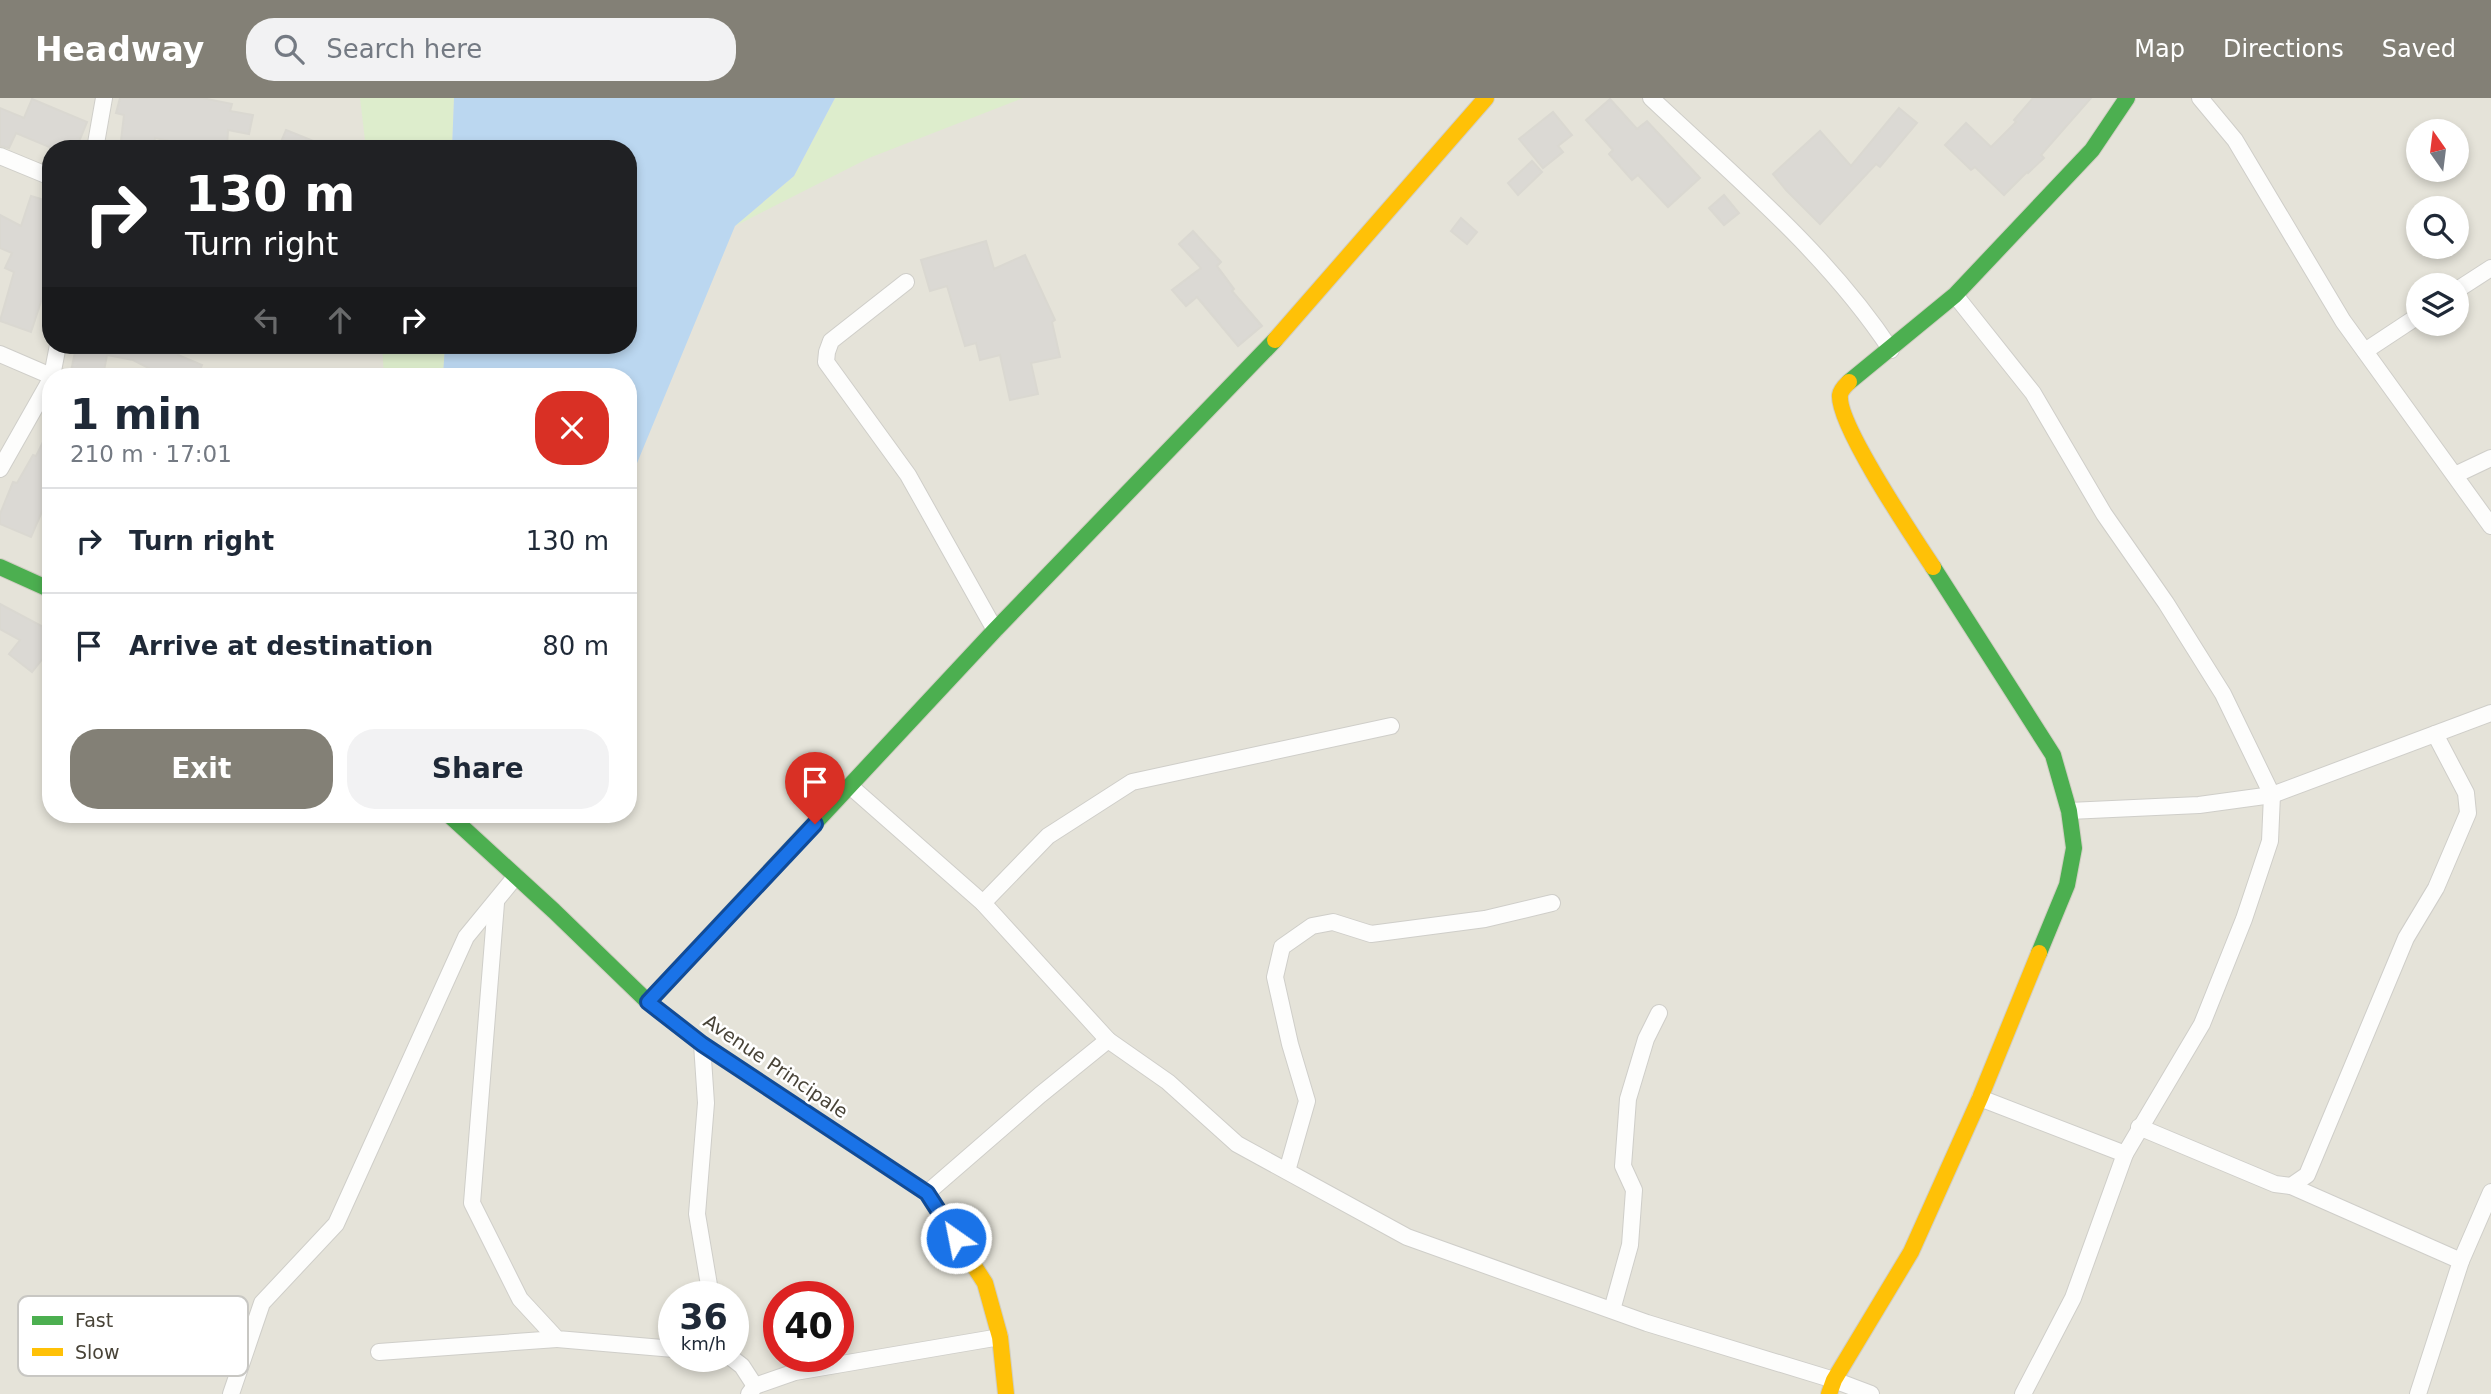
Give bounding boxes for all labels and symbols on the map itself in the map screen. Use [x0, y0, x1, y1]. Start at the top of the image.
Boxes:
north arrow [2406, 119, 2469, 182]
pin [785, 752, 845, 824]
street label: Avenue Principale [700, 1010, 852, 1122]
position arrow [919, 1201, 993, 1275]
speed limit sign: 40 [763, 1281, 854, 1372]
legend [18, 1296, 248, 1376]
text: Fast [75, 1309, 113, 1331]
text: Slow [75, 1341, 120, 1363]

